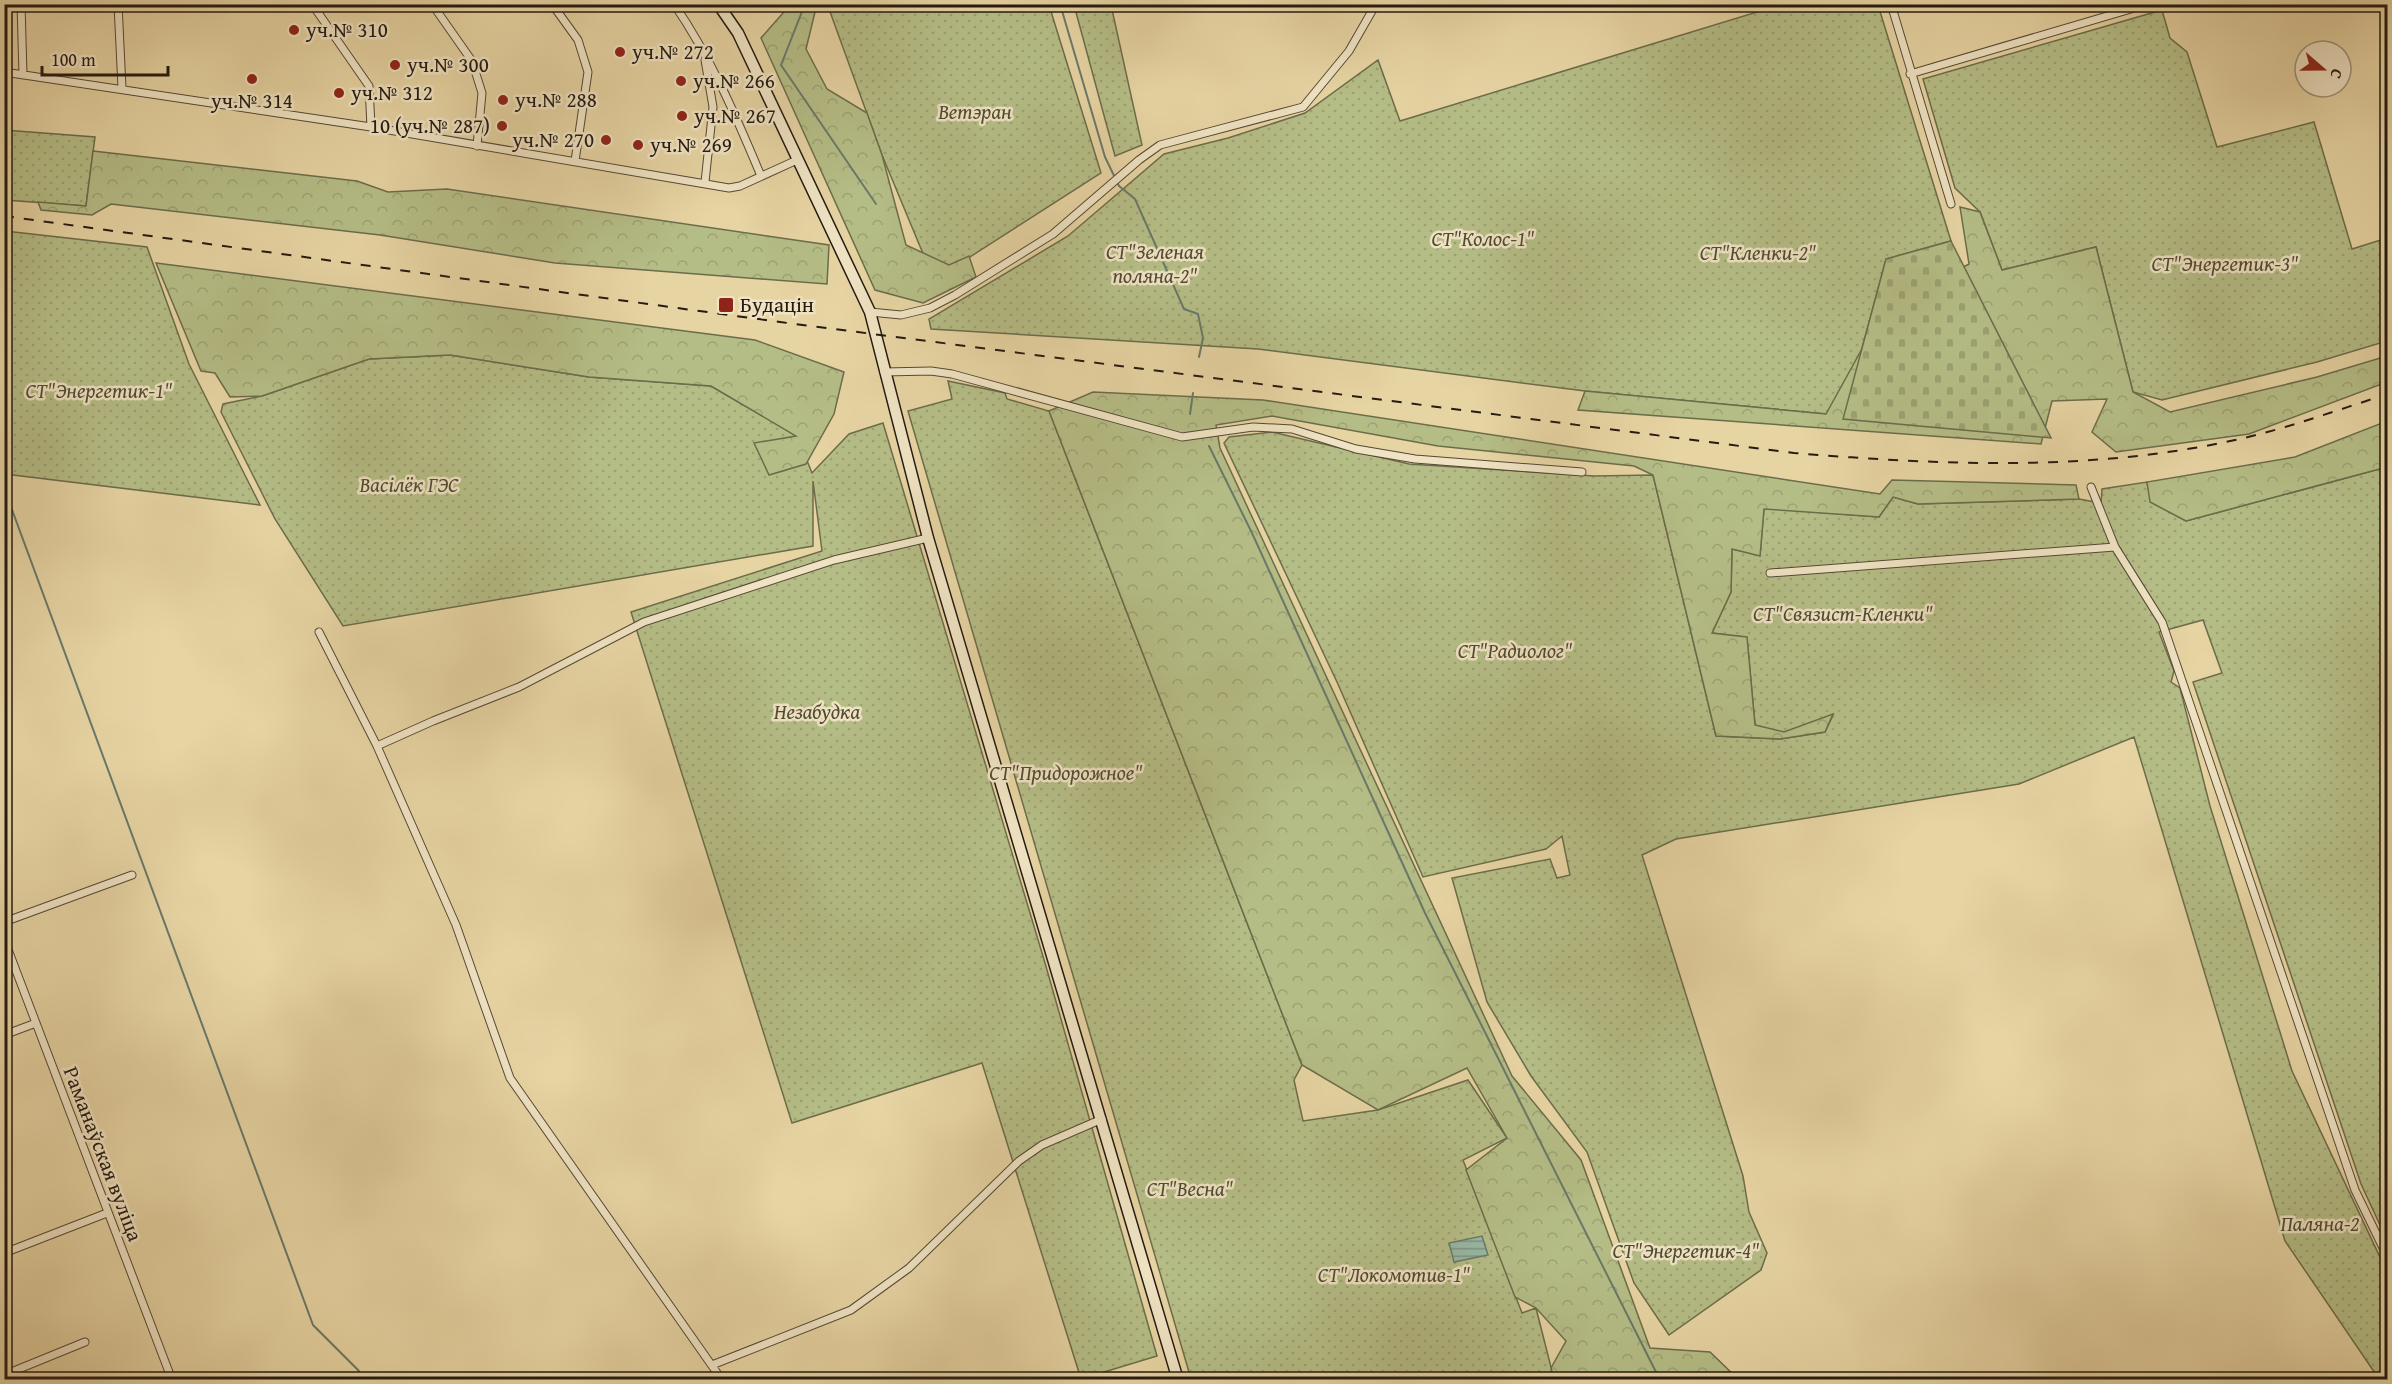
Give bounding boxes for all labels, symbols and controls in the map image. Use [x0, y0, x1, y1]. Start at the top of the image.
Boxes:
place label: уч.№ 310 [305, 14, 388, 45]
marker: уч.№ 310 [287, 23, 301, 37]
place label: уч.№ 272 [631, 36, 714, 67]
scale bar [42, 39, 168, 77]
north arrow [2293, 39, 2353, 99]
marker: уч.№ 272 [613, 45, 627, 59]
text: 100 m [51, 46, 96, 73]
place label: уч.№ 300 [406, 49, 489, 80]
marker: уч.№ 300 [388, 58, 402, 72]
place label: уч.№ 266 [692, 65, 775, 96]
text: С [2324, 66, 2350, 82]
marker: уч.№ 314 [245, 72, 259, 86]
marker: уч.№ 266 [674, 74, 688, 88]
place label: уч.№ 312 [350, 77, 433, 108]
place label: уч.№ 288 [514, 84, 597, 115]
place label: уч.№ 314 [210, 85, 293, 116]
marker: уч.№ 312 [332, 86, 346, 100]
marker: уч.№ 288 [496, 93, 510, 107]
park label: Ветэран [937, 96, 1012, 127]
place label: уч.№ 267 [693, 100, 776, 131]
marker: уч.№ 267 [675, 109, 689, 123]
place label: 10 (уч.№ 287) [370, 110, 490, 141]
marker: 10 (уч.№ 287) [495, 119, 509, 133]
place label: уч.№ 270 [511, 124, 594, 155]
place label: уч.№ 269 [649, 129, 732, 160]
marker: уч.№ 270 [599, 133, 613, 147]
marker: уч.№ 269 [631, 138, 645, 152]
park label: СТ"Колос-1" [1432, 223, 1535, 254]
park label: СТ"Зеленая поляна-2" [1106, 236, 1204, 291]
park label: СТ"Кленки-2" [1700, 237, 1817, 268]
park label: СТ"Энергетик-3" [2152, 248, 2299, 279]
place label: Будацін [740, 289, 814, 320]
marker: Будацін [717, 296, 735, 314]
park label: СТ"Энергетик-1" [26, 375, 173, 406]
park label: Васілёк ГЭС [359, 469, 459, 500]
park label: СТ"Связист-Кленки" [1753, 598, 1933, 629]
park label: СТ"Радиолог" [1458, 635, 1573, 666]
park label: Незабудка [774, 696, 860, 727]
park label: СТ"Придорожное" [989, 757, 1143, 788]
street label: Раманаўская вуліца [56, 1062, 151, 1246]
park label: СТ"Весна" [1147, 1173, 1234, 1204]
park label: Паляна-2 [2281, 1208, 2360, 1239]
park label: СТ"Энергетик-4" [1613, 1235, 1760, 1266]
park label: СТ"Локомотив-1" [1318, 1259, 1471, 1290]

